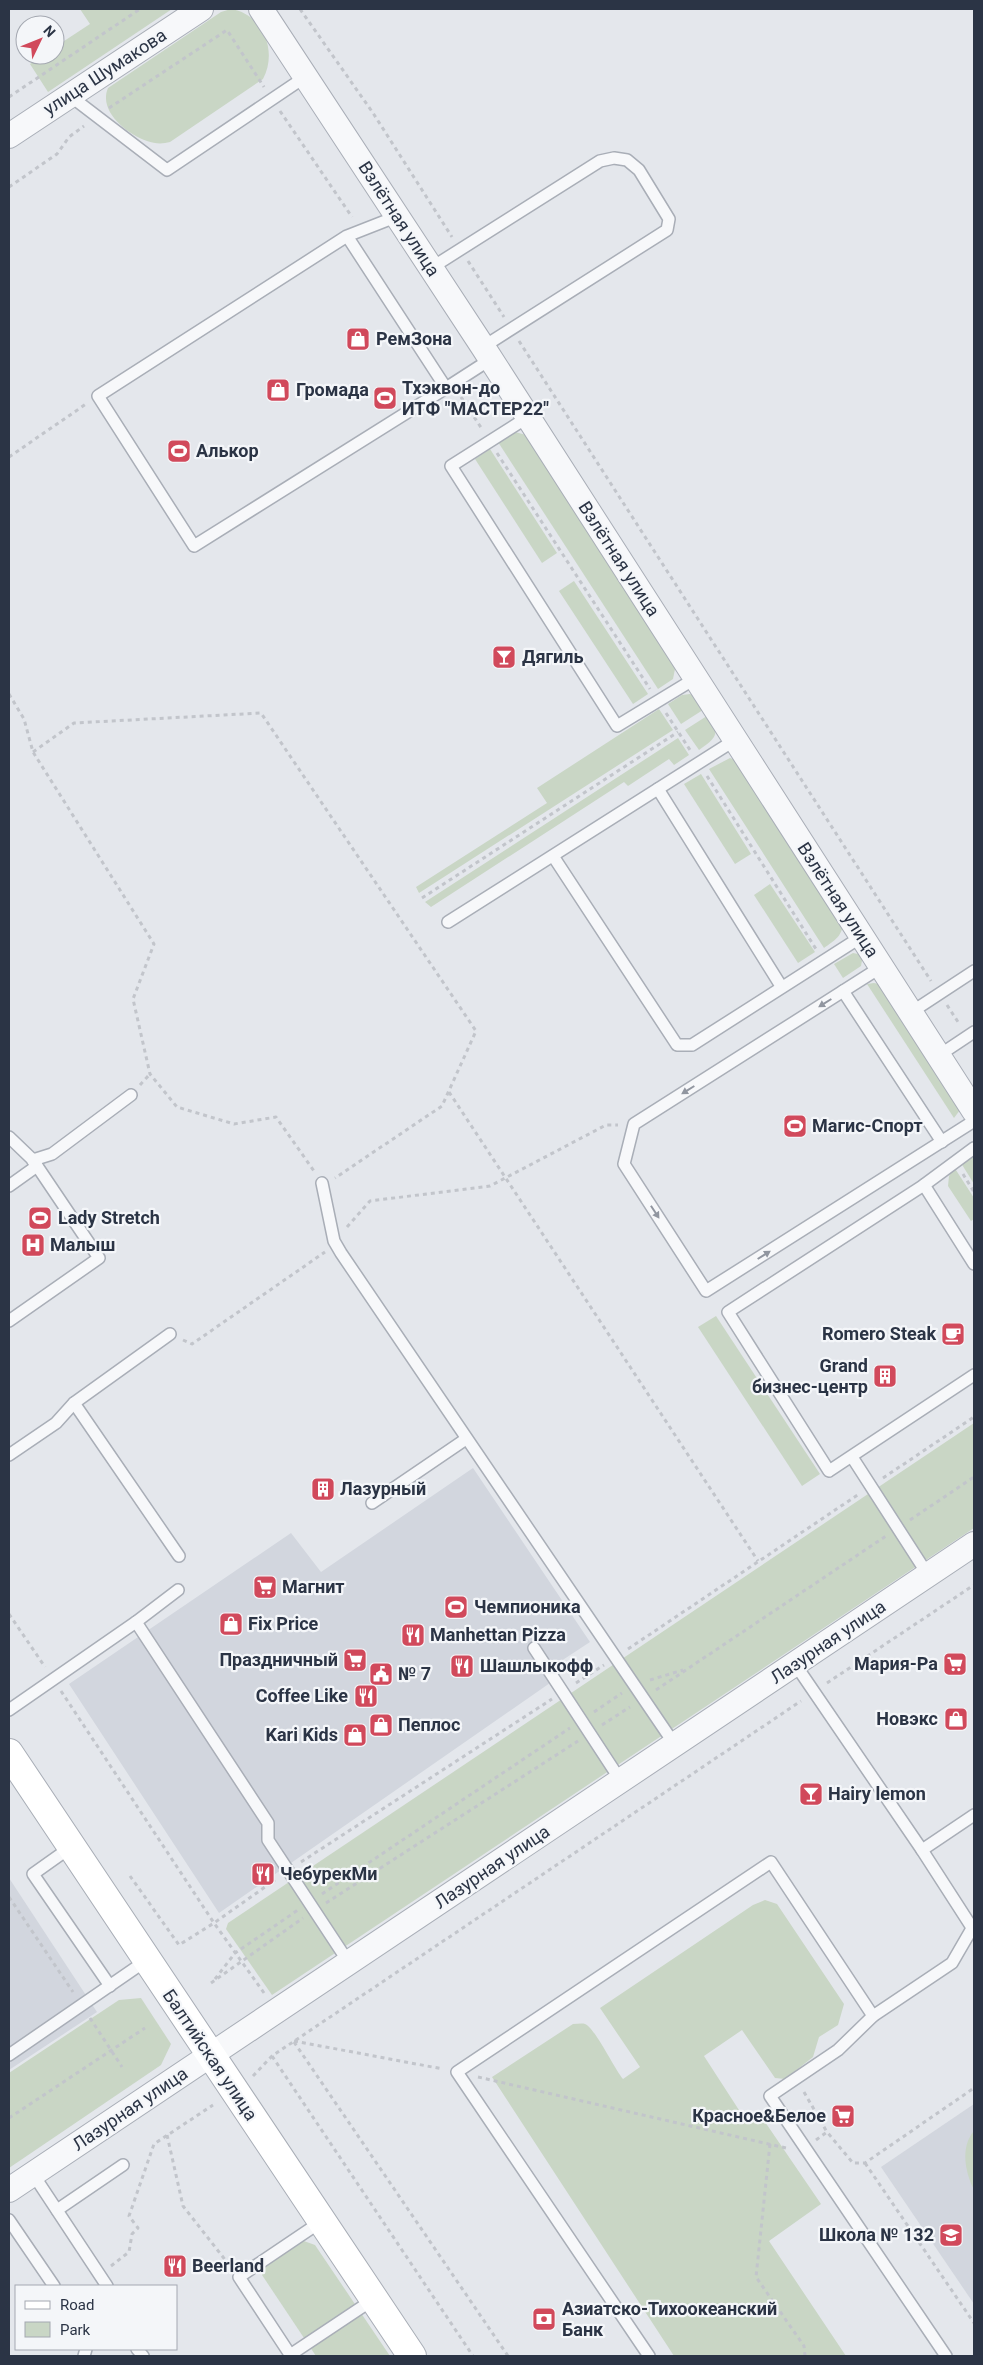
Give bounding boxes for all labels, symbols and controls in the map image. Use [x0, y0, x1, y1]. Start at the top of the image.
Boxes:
north arrow [15, 15, 65, 65]
text: N [40, 22, 59, 40]
street label: улица Шумакова [39, 24, 170, 119]
street label: Взлётная улица [354, 157, 444, 280]
shop icon: РемЗона [345, 326, 371, 352]
place label: РемЗона [376, 328, 452, 349]
shop icon: Громада [265, 377, 291, 403]
place label: Тхэквон-до ИТФ "МАСТЕР22" [402, 377, 549, 419]
place label: Громада [296, 379, 369, 400]
sports icon: Тхэквон-до ИТФ "МАСТЕР22" [372, 385, 398, 411]
sports icon: Алькор [166, 438, 192, 464]
place label: Алькор [196, 440, 259, 461]
street label: Взлётная улица [574, 497, 664, 620]
bar icon: Дягиль [491, 644, 517, 670]
place label: Дягиль [522, 646, 584, 667]
street label: Взлётная улица [793, 838, 883, 961]
one-way arrow [818, 998, 831, 1007]
one-way arrow [681, 1085, 694, 1095]
sports icon: Магис-Спорт [782, 1113, 808, 1139]
place label: Магис-Спорт [812, 1115, 923, 1136]
sports icon: Lady Stretch [27, 1205, 53, 1231]
one-way arrow [650, 1206, 660, 1219]
place label: Lady Stretch [58, 1207, 160, 1228]
hospital icon: Малыш [20, 1232, 46, 1258]
place label: Малыш [50, 1234, 115, 1255]
one-way arrow [757, 1250, 771, 1259]
cafe icon: Romero Steak [940, 1321, 966, 1347]
place label: Romero Steak [822, 1323, 936, 1344]
place label: Grand бизнес-центр [752, 1355, 868, 1397]
building icon: Grand бизнес-центр [872, 1363, 898, 1389]
building icon: Лазурный [310, 1476, 336, 1502]
place label: Лазурный [340, 1478, 426, 1499]
supermarket icon: Магнит [252, 1574, 278, 1600]
place label: Магнит [282, 1576, 345, 1597]
sports icon: Чемпионика [443, 1594, 469, 1620]
street label: Лазурная улица [766, 1595, 889, 1688]
place label: Чемпионика [474, 1596, 581, 1617]
shop icon: Fix Price [218, 1611, 244, 1637]
place label: Fix Price [248, 1613, 319, 1634]
restaurant icon: Manhettan Pizza [400, 1622, 426, 1648]
place label: Manhettan Pizza [430, 1624, 566, 1645]
supermarket icon: Праздничный [342, 1647, 368, 1673]
place label: Праздничный [219, 1649, 338, 1670]
supermarket icon: Мария-Ра [942, 1651, 968, 1677]
restaurant icon: Шашлыкофф [449, 1653, 475, 1679]
place label: Мария-Ра [854, 1653, 938, 1674]
place label: Шашлыкофф [480, 1655, 593, 1676]
public building icon: № 7 [368, 1661, 394, 1687]
place label: № 7 [398, 1663, 431, 1684]
restaurant icon: Coffee Like [353, 1683, 379, 1709]
place label: Coffee Like [256, 1685, 348, 1706]
shop icon: Новэкс [943, 1706, 969, 1732]
place label: Новэкс [876, 1708, 938, 1729]
shop icon: Пеплос [368, 1712, 394, 1738]
place label: Пеплос [398, 1714, 460, 1735]
shop icon: Kari Kids [342, 1722, 368, 1748]
place label: Kari Kids [266, 1724, 338, 1745]
bar icon: Hairy lemon [798, 1781, 824, 1807]
place label: Hairy lemon [828, 1783, 926, 1804]
street label: Лазурная улица [430, 1820, 553, 1913]
restaurant icon: ЧебурекМи [250, 1861, 276, 1887]
place label: ЧебурекМи [280, 1863, 377, 1884]
street label: Балтийская улица [159, 1985, 262, 2124]
street label: Лазурная улица [68, 2062, 191, 2155]
supermarket icon: Красное&Белое [830, 2103, 856, 2129]
place label: Красное&Белое [692, 2105, 826, 2126]
school or university icon: Школа № 132 [938, 2222, 964, 2248]
place label: Школа № 132 [819, 2224, 934, 2245]
restaurant icon: Beerland [162, 2253, 188, 2279]
place label: Beerland [192, 2255, 264, 2276]
legend [15, 2285, 178, 2350]
text: Road [60, 2296, 94, 2314]
place label: Азиатско-Тихоокеанский Банк [562, 2298, 777, 2340]
bank icon: Азиатско-Тихоокеанский Банк [531, 2306, 557, 2332]
text: Park [60, 2321, 91, 2339]

